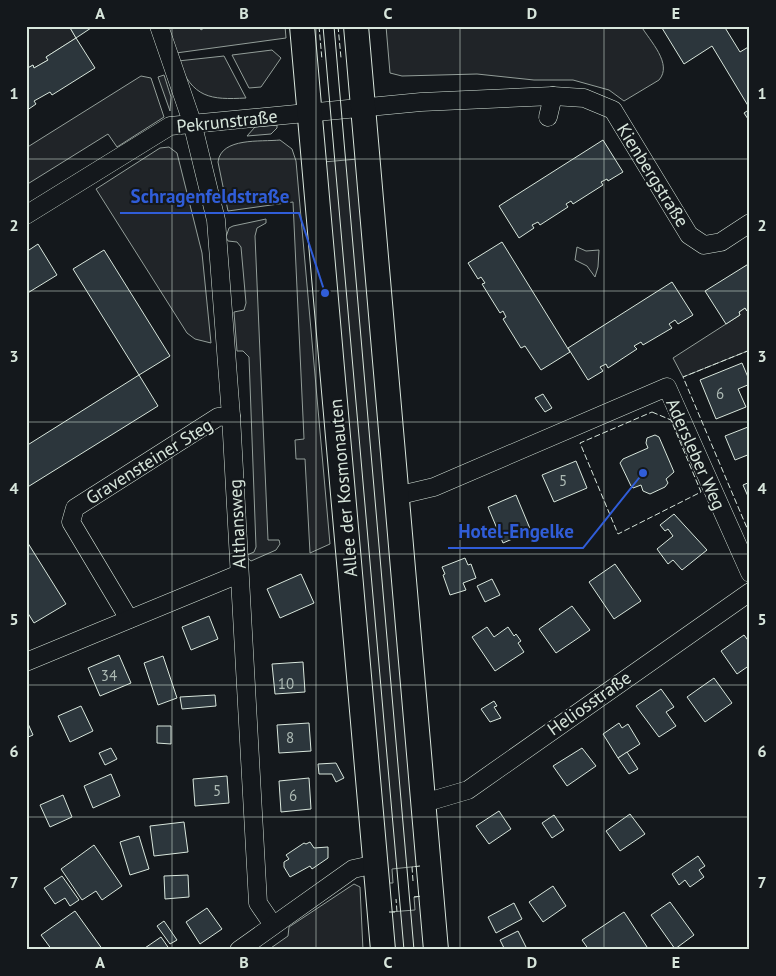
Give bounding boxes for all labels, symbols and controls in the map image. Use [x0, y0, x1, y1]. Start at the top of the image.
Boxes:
text: A [95, 3, 105, 23]
text: B [239, 3, 249, 23]
text: C [384, 3, 393, 23]
text: D [527, 3, 537, 23]
text: E [672, 3, 680, 23]
text: 1 [9, 83, 19, 103]
text: 1 [757, 83, 767, 103]
street label: Pekrunstraße [175, 104, 279, 138]
street label: Kienbergstraße [612, 119, 694, 231]
callout: Schragenfeldstraße [120, 179, 299, 213]
text: Schragenfeldstraße [131, 184, 289, 208]
text: 2 [9, 215, 19, 235]
text: 2 [757, 215, 767, 235]
text: 3 [9, 346, 19, 366]
text: 3 [757, 346, 767, 366]
house number: 6 [716, 384, 724, 403]
street label: Adersleber Weg [661, 395, 731, 513]
street label: Allee der Kosmonauten [324, 398, 362, 578]
street label: Gravensteiner Steg [81, 413, 217, 509]
house number: 5 [559, 471, 567, 490]
text: 4 [9, 478, 19, 498]
text: 4 [757, 478, 767, 498]
street label: Althansweg [223, 479, 251, 569]
callout: Hotel-Engelke [448, 514, 583, 548]
text: Hotel-Engelke [458, 519, 574, 543]
text: 5 [9, 609, 19, 629]
text: 5 [757, 609, 767, 629]
house number: 34 [101, 666, 117, 685]
street label: Heliosstraße [543, 666, 635, 740]
house number: 10 [278, 674, 294, 693]
house number: 8 [286, 728, 294, 747]
text: 6 [9, 741, 19, 761]
text: 6 [757, 741, 767, 761]
house number: 5 [213, 781, 221, 800]
house number: 6 [289, 786, 297, 805]
text: 7 [9, 872, 19, 892]
text: 7 [757, 872, 767, 892]
text: A [95, 952, 105, 972]
text: B [239, 952, 249, 972]
text: C [384, 952, 393, 972]
text: D [527, 952, 537, 972]
text: E [672, 952, 680, 972]

